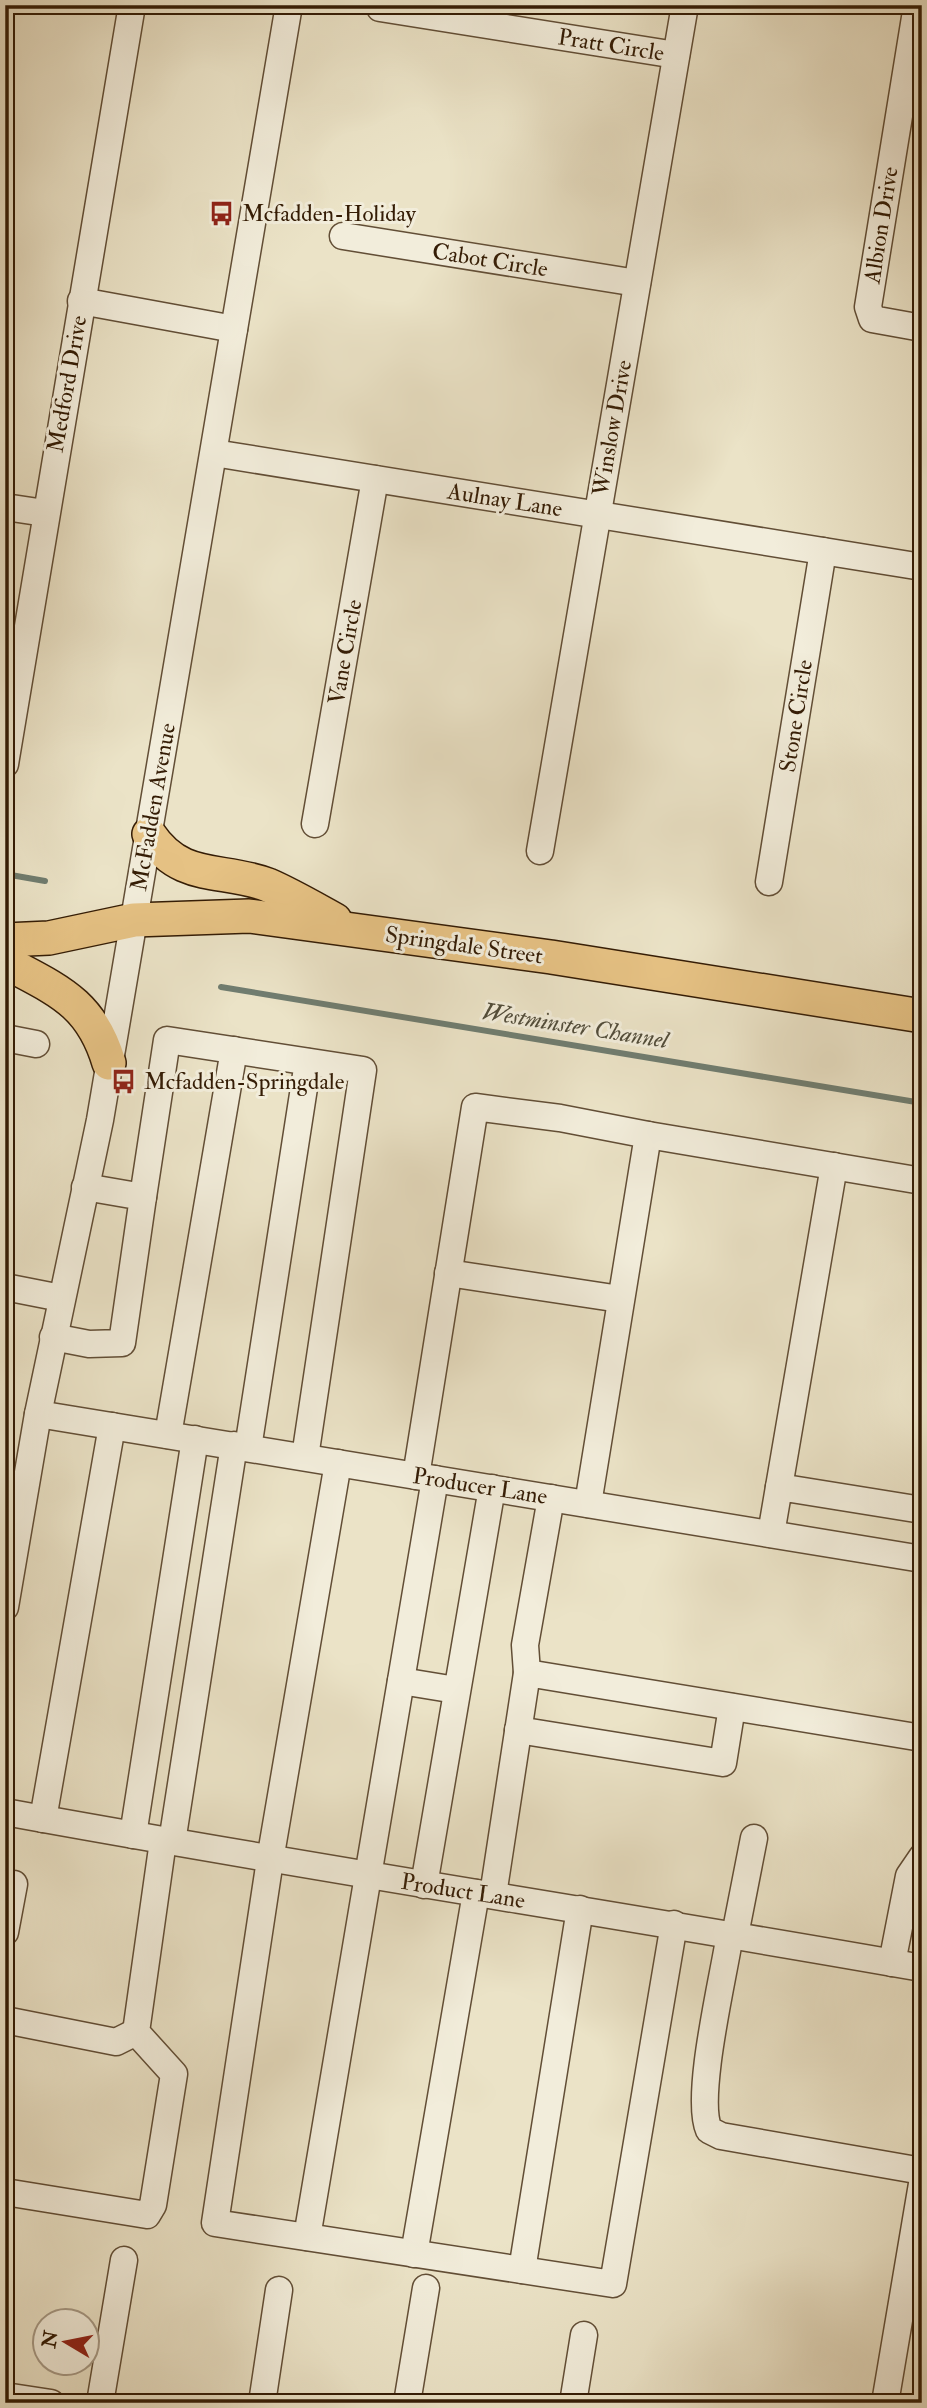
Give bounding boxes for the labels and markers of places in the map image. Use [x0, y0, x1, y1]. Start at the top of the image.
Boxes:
bus stop icon: Mcfadden-Holiday [208, 199, 236, 227]
place label: Mcfadden-Holiday [242, 199, 417, 228]
bus stop icon: Mcfadden-Springdale [110, 1067, 138, 1095]
place label: Mcfadden-Springdale [144, 1067, 345, 1097]

